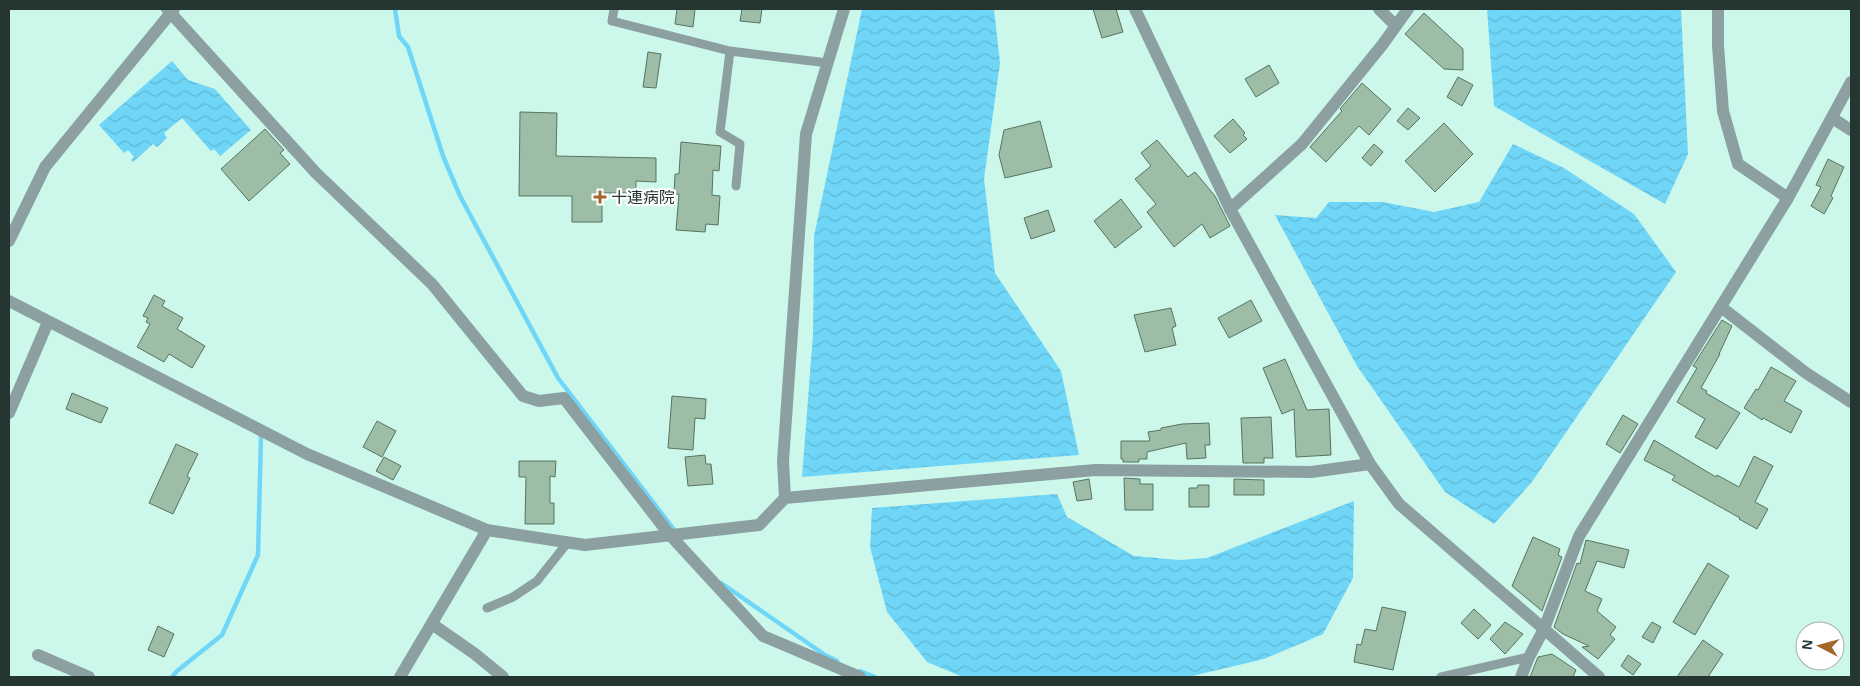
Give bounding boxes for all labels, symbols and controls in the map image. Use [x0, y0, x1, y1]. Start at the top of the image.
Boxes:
place label: 十連病院 [611, 189, 675, 206]
marker: 十連病院 [593, 190, 607, 204]
north arrow [1795, 621, 1845, 671]
text: N [1799, 639, 1816, 651]

